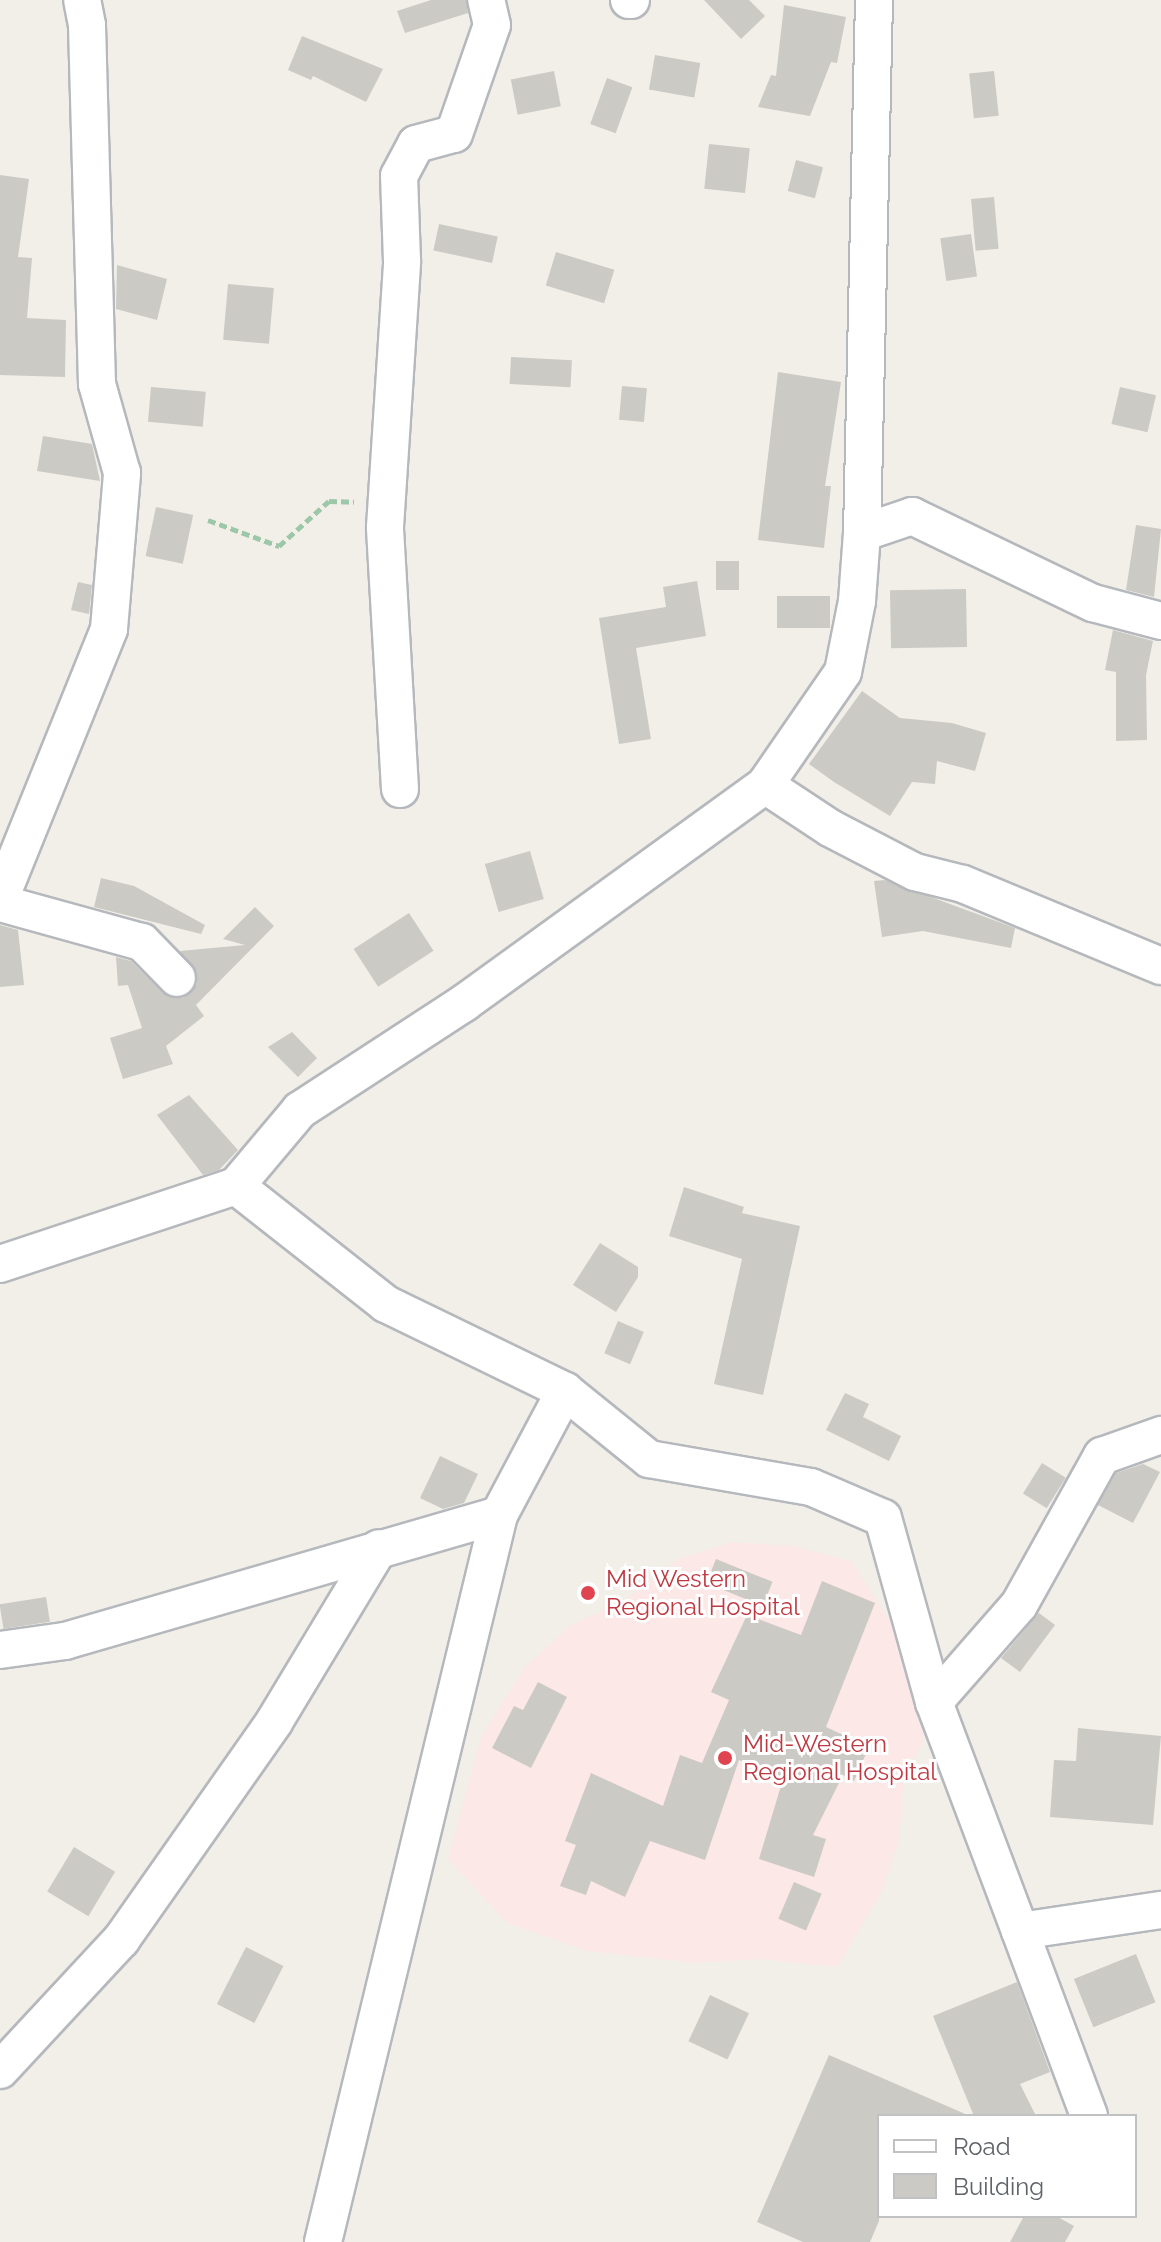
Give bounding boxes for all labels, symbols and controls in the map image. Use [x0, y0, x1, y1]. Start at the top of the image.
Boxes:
place label: Mid Western Regional Hospital [606, 1565, 801, 1621]
marker: Mid Western Regional Hospital [577, 1582, 599, 1604]
place label: Mid-Western Regional Hospital [743, 1730, 938, 1786]
marker: Mid-Western Regional Hospital [714, 1747, 736, 1769]
legend [877, 2114, 1137, 2218]
text: Road [953, 2132, 1011, 2161]
text: Building [953, 2172, 1044, 2201]

